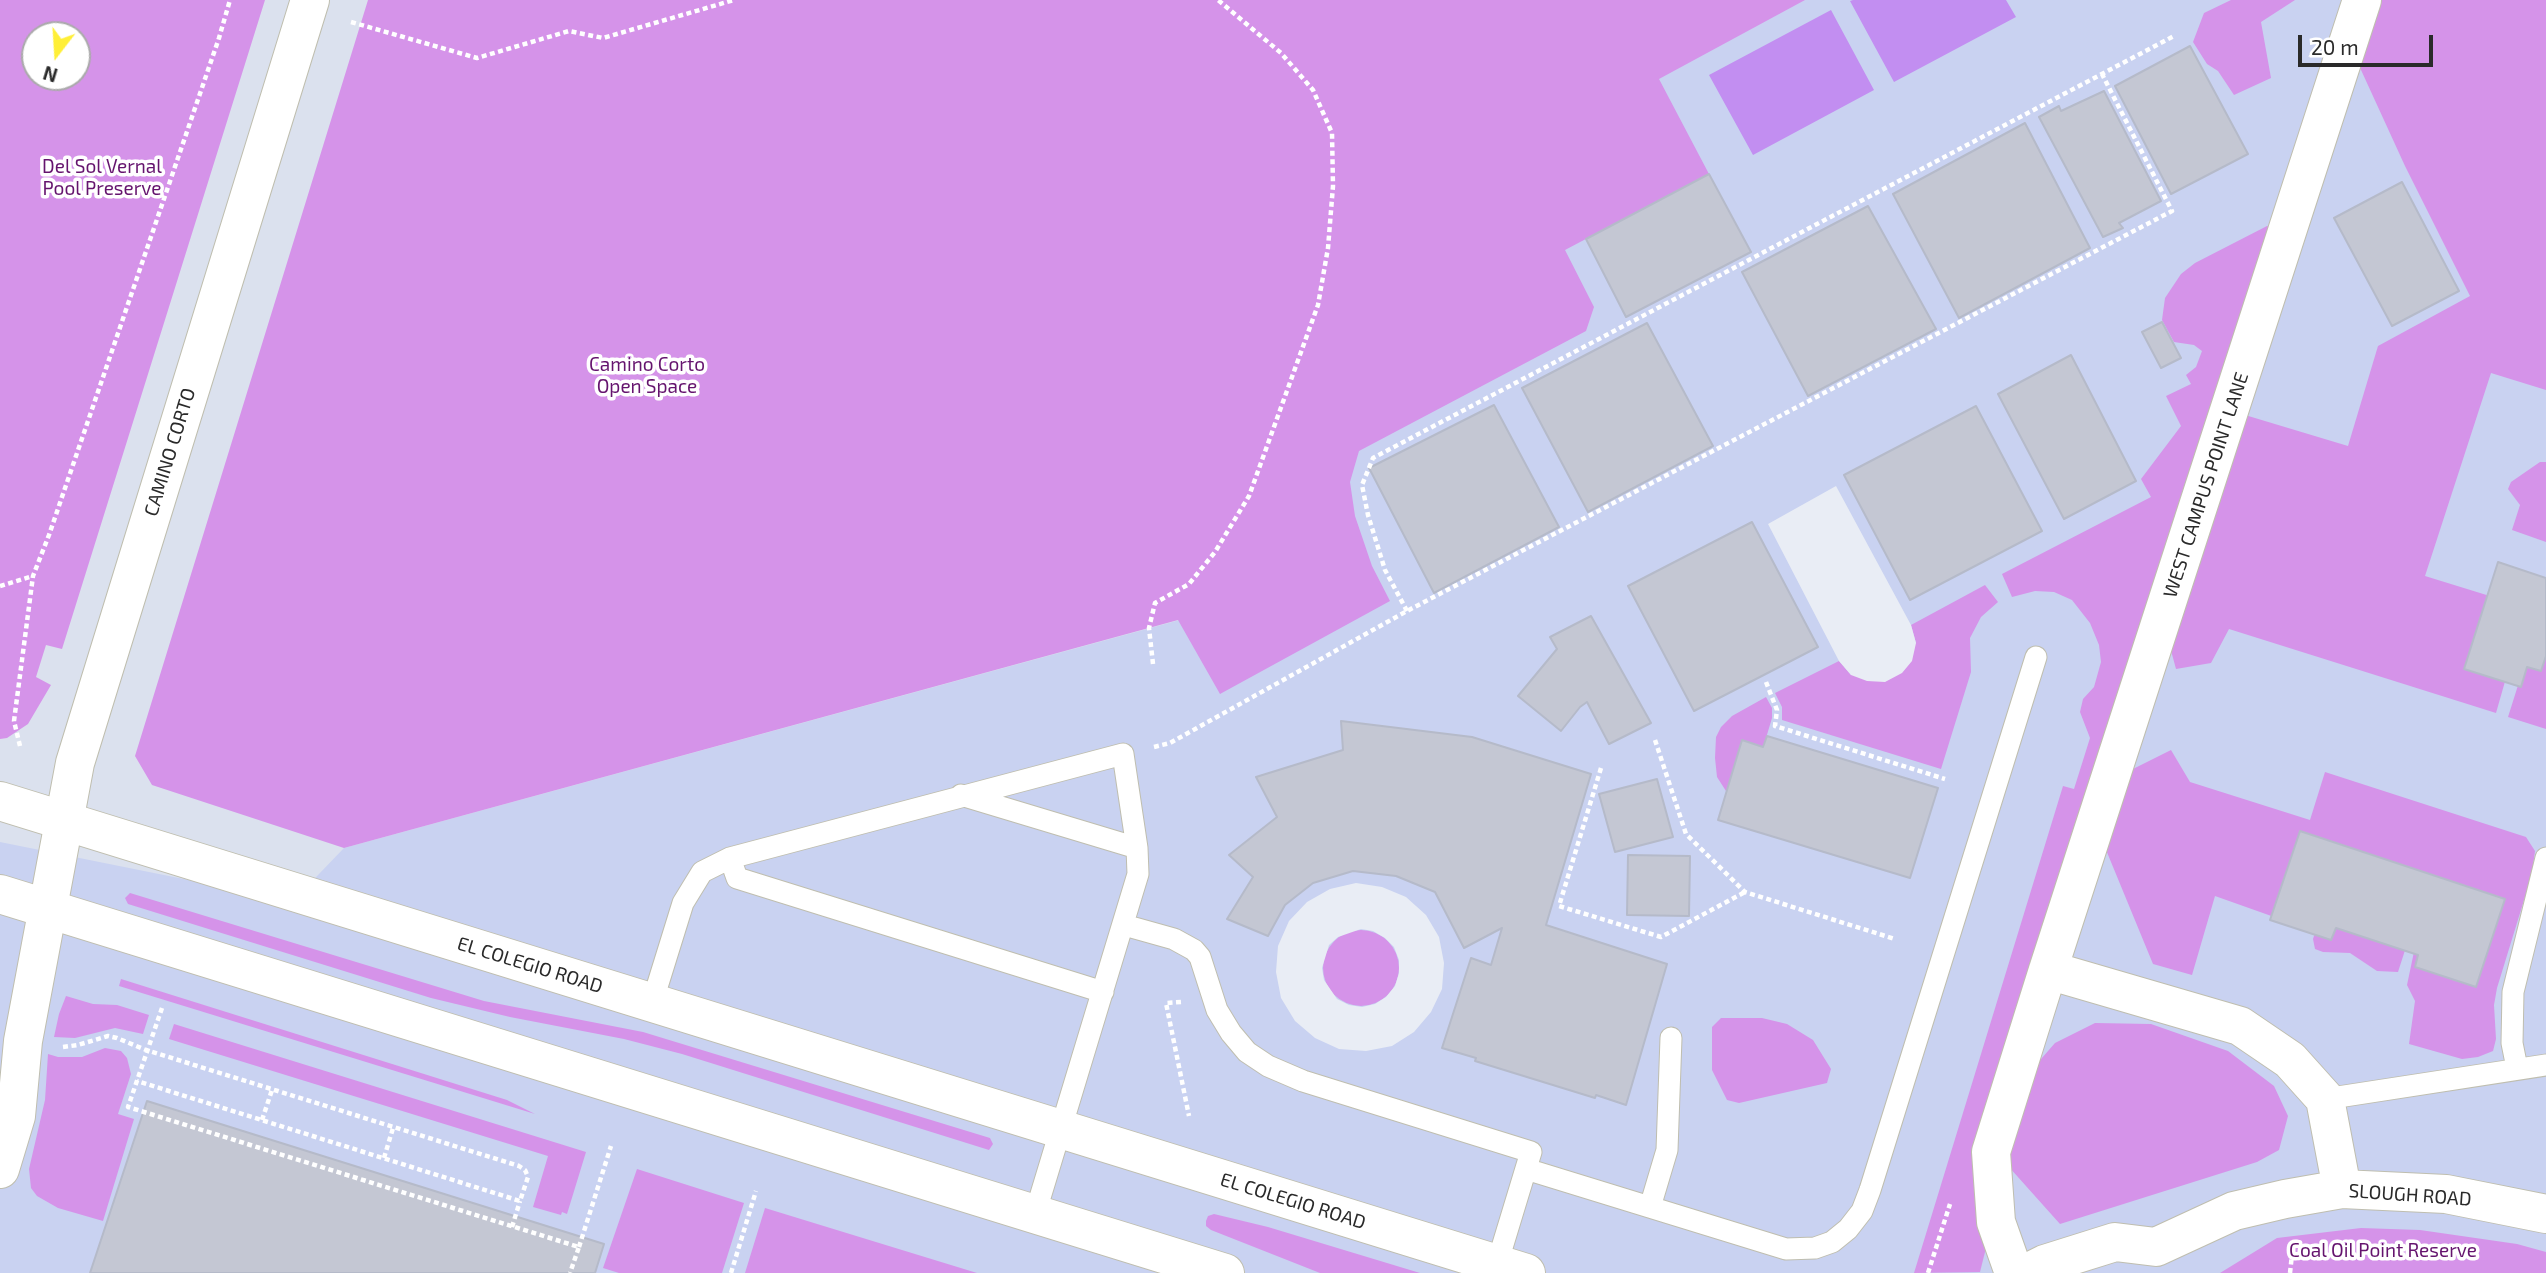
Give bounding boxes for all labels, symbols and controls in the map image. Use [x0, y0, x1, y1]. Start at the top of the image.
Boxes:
north arrow [21, 21, 91, 91]
scale bar [2301, 21, 2436, 65]
text: 20 m [2311, 34, 2359, 59]
text: N [40, 62, 60, 88]
park label: Del Sol Vernal Pool Preserve [42, 156, 162, 200]
park label: Camino Corto Open Space [589, 354, 705, 398]
street label: WEST CAMPUS POINT LANE [2159, 369, 2253, 601]
street label: CAMINO CORTO [140, 385, 200, 519]
street label: EL COLEGIO ROAD [455, 932, 605, 998]
street label: EL COLEGIO ROAD [1218, 1168, 1368, 1234]
street label: SLOUGH ROAD [2348, 1179, 2472, 1211]
park label: Coal Oil Point Reserve [2289, 1240, 2477, 1262]

